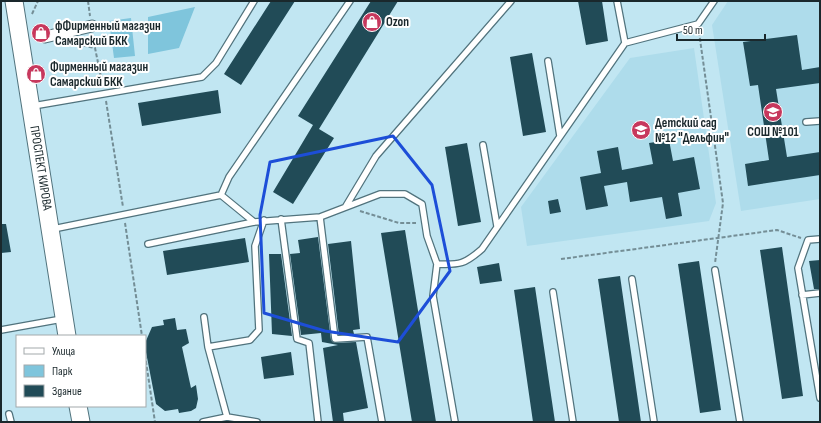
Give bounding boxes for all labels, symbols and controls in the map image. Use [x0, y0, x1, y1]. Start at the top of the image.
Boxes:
shop icon: Ozon [361, 11, 383, 33]
place label: Ozon [386, 14, 409, 30]
scale bar [677, 16, 765, 42]
place label: фФирменный магазин Самарский БКК [55, 18, 161, 49]
shop icon: фФирменный магазин Самарский БКК [30, 22, 52, 44]
text: 50 m [683, 23, 703, 38]
place label: Фирменный магазин Самарский БКК [50, 59, 148, 90]
shop icon: Фирменный магазин Самарский БКК [25, 63, 47, 85]
school or university icon: СОШ №101 [762, 101, 784, 123]
place label: Детский сад №12 "Дельфин" [655, 115, 729, 146]
school or university icon: Детский сад №12 "Дельфин" [630, 119, 652, 141]
place label: СОШ №101 [747, 124, 799, 140]
street label: ПРОСПЕКТ КИРОВА [26, 125, 56, 212]
legend [16, 335, 146, 407]
text: Улица [52, 344, 76, 359]
text: Парк [52, 364, 73, 379]
text: Здание [52, 384, 82, 399]

